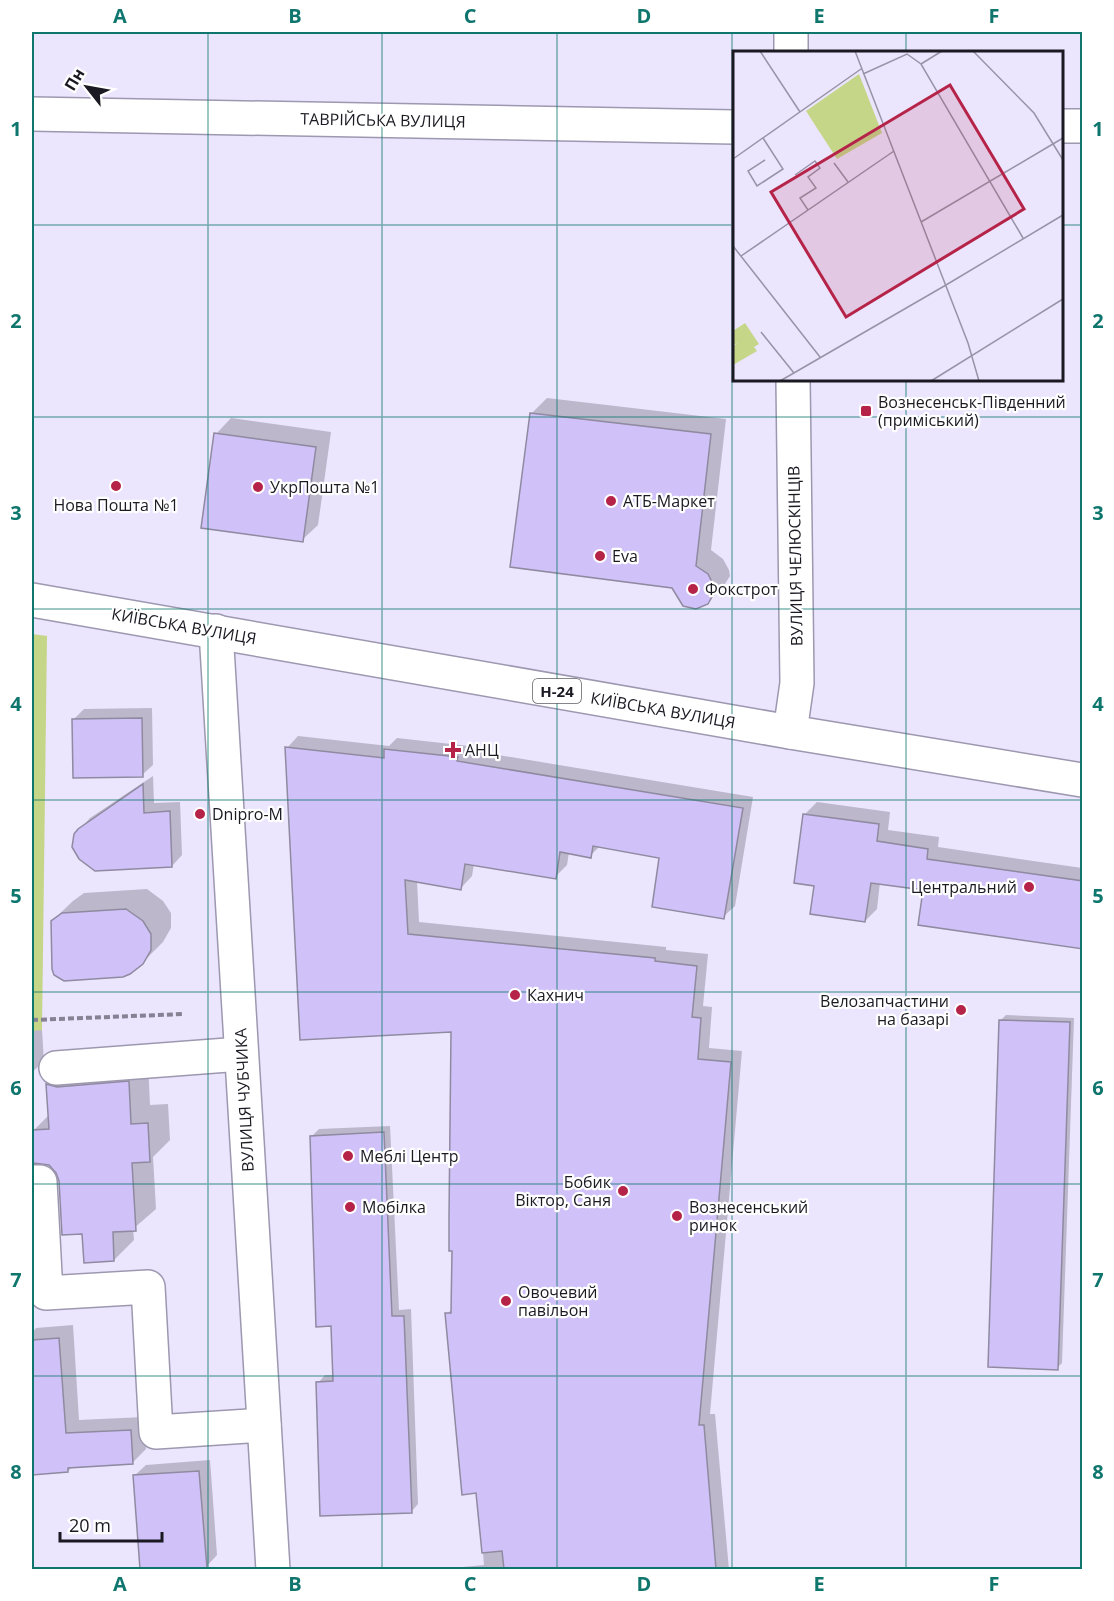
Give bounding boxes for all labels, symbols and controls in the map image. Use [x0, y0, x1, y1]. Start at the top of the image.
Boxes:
text: A [113, 2, 127, 29]
text: B [288, 2, 302, 29]
text: C [464, 2, 477, 29]
text: D [637, 2, 651, 29]
text: E [813, 2, 825, 29]
text: F [989, 2, 999, 29]
inset map [733, 51, 1063, 381]
north arrow [57, 57, 117, 117]
text: Пн [59, 64, 89, 95]
street label: ТАВРІЙСЬКА ВУЛИЦЯ [300, 108, 466, 132]
text: 1 [10, 115, 22, 142]
text: 1 [1092, 115, 1104, 142]
text: 2 [10, 307, 22, 334]
text: 2 [1092, 307, 1104, 334]
place label: Вознесенськ-Південний (приміський) [878, 391, 1066, 431]
marker: Вознесенськ-Південний (приміський) [859, 404, 873, 418]
street label: ВУЛИЦЯ ЧЕЛЮСКІНЦІВ [782, 466, 808, 646]
place label: УкрПошта №1 [270, 476, 379, 498]
marker: Нова Пошта №1 [109, 479, 123, 493]
marker: УкрПошта №1 [251, 480, 265, 494]
place label: АТБ-Маркет [623, 490, 715, 512]
place label: Нова Пошта №1 [53, 494, 179, 516]
marker: АТБ-Маркет [604, 494, 618, 508]
text: 3 [10, 499, 22, 526]
text: 3 [1092, 499, 1104, 526]
place label: Eva [612, 545, 638, 567]
marker: Eva [593, 549, 607, 563]
place label: Фокстрот [705, 578, 778, 600]
marker: Фокстрот [686, 582, 700, 596]
street label: КИЇВСЬКА ВУЛИЦЯ [110, 602, 258, 650]
road number: Н-24 [533, 679, 581, 703]
street label: КИЇВСЬКА ВУЛИЦЯ [589, 686, 737, 734]
text: 4 [10, 690, 22, 717]
text: 4 [1092, 690, 1104, 717]
place label: АНЦ [465, 739, 499, 761]
marker: АНЦ [446, 743, 460, 757]
place label: Dnipro-M [212, 803, 283, 825]
marker: Dnipro-M [193, 807, 207, 821]
place label: Центральний [911, 876, 1017, 898]
marker: Центральний [1022, 880, 1036, 894]
text: 5 [10, 882, 22, 909]
text: 5 [1092, 882, 1104, 909]
place label: Кахнич [527, 984, 584, 1006]
marker: Кахнич [508, 988, 522, 1002]
place label: Велозапчастини на базарі [820, 990, 949, 1030]
marker: Велозапчастини на базарі [954, 1003, 968, 1017]
street label: ВУЛИЦЯ ЧУБЧИКА [229, 1027, 259, 1172]
text: 6 [10, 1074, 22, 1101]
text: 6 [1092, 1074, 1104, 1101]
place label: Меблі Центр [360, 1145, 458, 1167]
marker: Меблі Центр [341, 1149, 355, 1163]
place label: Бобик Віктор, Саня [515, 1171, 612, 1211]
marker: Бобик Віктор, Саня [616, 1184, 630, 1198]
place label: Мобілка [362, 1196, 426, 1218]
place label: Вознесенський ринок [689, 1196, 808, 1236]
marker: Мобілка [343, 1200, 357, 1214]
marker: Вознесенський ринок [670, 1209, 684, 1223]
text: 7 [10, 1266, 22, 1293]
text: 7 [1092, 1266, 1104, 1293]
place label: Овочевий павільон [518, 1281, 597, 1321]
marker: Овочевий павільон [499, 1294, 513, 1308]
text: 8 [10, 1458, 22, 1485]
text: 8 [1092, 1458, 1104, 1485]
scale bar [60, 1505, 162, 1543]
text: 20 m [69, 1513, 111, 1537]
text: A [113, 1570, 127, 1597]
text: B [288, 1570, 302, 1597]
text: C [464, 1570, 477, 1597]
text: D [637, 1570, 651, 1597]
text: E [813, 1570, 825, 1597]
text: F [989, 1570, 999, 1597]

